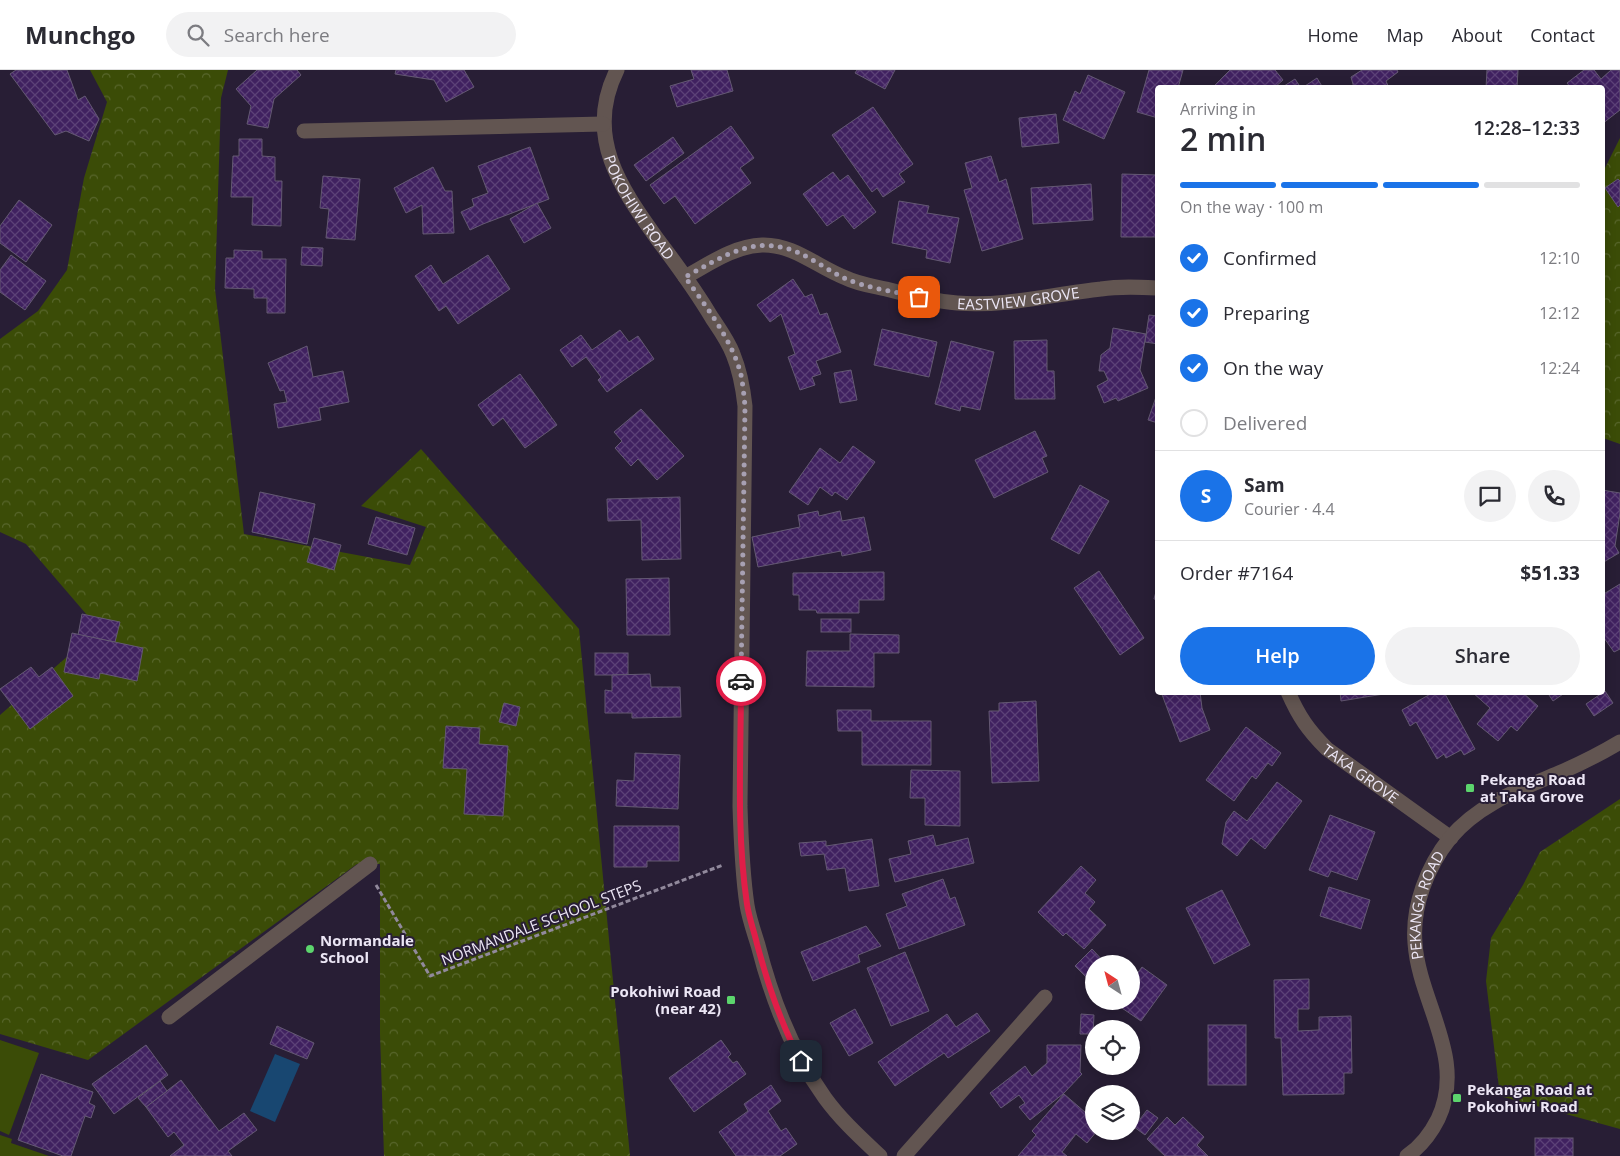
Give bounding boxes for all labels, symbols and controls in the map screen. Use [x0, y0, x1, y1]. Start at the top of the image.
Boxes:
search box [166, 12, 516, 57]
text: Munchgo [25, 18, 136, 51]
icon: search [184, 21, 212, 49]
text: Search here [224, 22, 330, 48]
text: Home [1308, 23, 1358, 47]
text: Map [1386, 23, 1424, 47]
text: About [1452, 23, 1502, 47]
text: Contact [1530, 23, 1595, 47]
text: Arriving in [1180, 98, 1256, 120]
text: 12:28–12:33 [1473, 115, 1580, 141]
text: 2 min [1180, 117, 1266, 160]
street label: POKOHIWI ROAD [600, 152, 679, 264]
text: On the way · 100 m [1180, 196, 1323, 218]
icon: check [1180, 244, 1208, 272]
text: Confirmed [1223, 245, 1317, 271]
text: 12:10 [1539, 247, 1580, 269]
pin [898, 276, 940, 318]
street label: EASTVIEW GROVE [957, 282, 1081, 314]
icon: bag [905, 283, 933, 311]
icon: check [1180, 299, 1208, 327]
text: Preparing [1223, 300, 1310, 326]
text: 12:12 [1539, 302, 1580, 324]
icon: check [1180, 354, 1208, 382]
text: On the way [1223, 355, 1323, 381]
text: 12:24 [1539, 357, 1580, 379]
text: Delivered [1223, 410, 1307, 436]
button: chat [1464, 470, 1516, 522]
button: phone [1528, 470, 1580, 522]
text: Sam [1244, 472, 1285, 498]
text: S [1201, 483, 1211, 509]
text: Courier · 4.4 [1244, 498, 1335, 520]
text: Order #7164 [1180, 560, 1293, 586]
text: $51.33 [1520, 560, 1580, 586]
button: Help [1180, 627, 1375, 685]
button: Share [1385, 627, 1580, 685]
courier [716, 656, 766, 706]
icon: car [727, 667, 755, 695]
street label: TAKA GROVE [1318, 739, 1403, 807]
place label: Pekanga Road at Taka Grove [1480, 769, 1586, 806]
marker: Pekanga Road at Taka Grove [1464, 782, 1476, 794]
street label: PEKANGA ROAD [1405, 847, 1449, 961]
street label: NORMANDALE SCHOOL STEPS [438, 875, 644, 969]
place label: Normandale School [320, 930, 414, 967]
marker: Normandale School [304, 943, 316, 955]
north arrow [1085, 955, 1140, 1010]
map controls [1085, 955, 1140, 1140]
place label: Pokohiwi Road (near 42) [610, 981, 721, 1018]
marker: Pokohiwi Road (near 42) [725, 994, 737, 1006]
button: locate [1085, 1020, 1140, 1075]
pin [780, 1040, 822, 1082]
icon: home [787, 1047, 815, 1075]
place label: Pekanga Road at Pokohiwi Road [1467, 1079, 1593, 1116]
button: layers [1085, 1085, 1140, 1140]
marker: Pekanga Road at Pokohiwi Road [1451, 1092, 1463, 1104]

